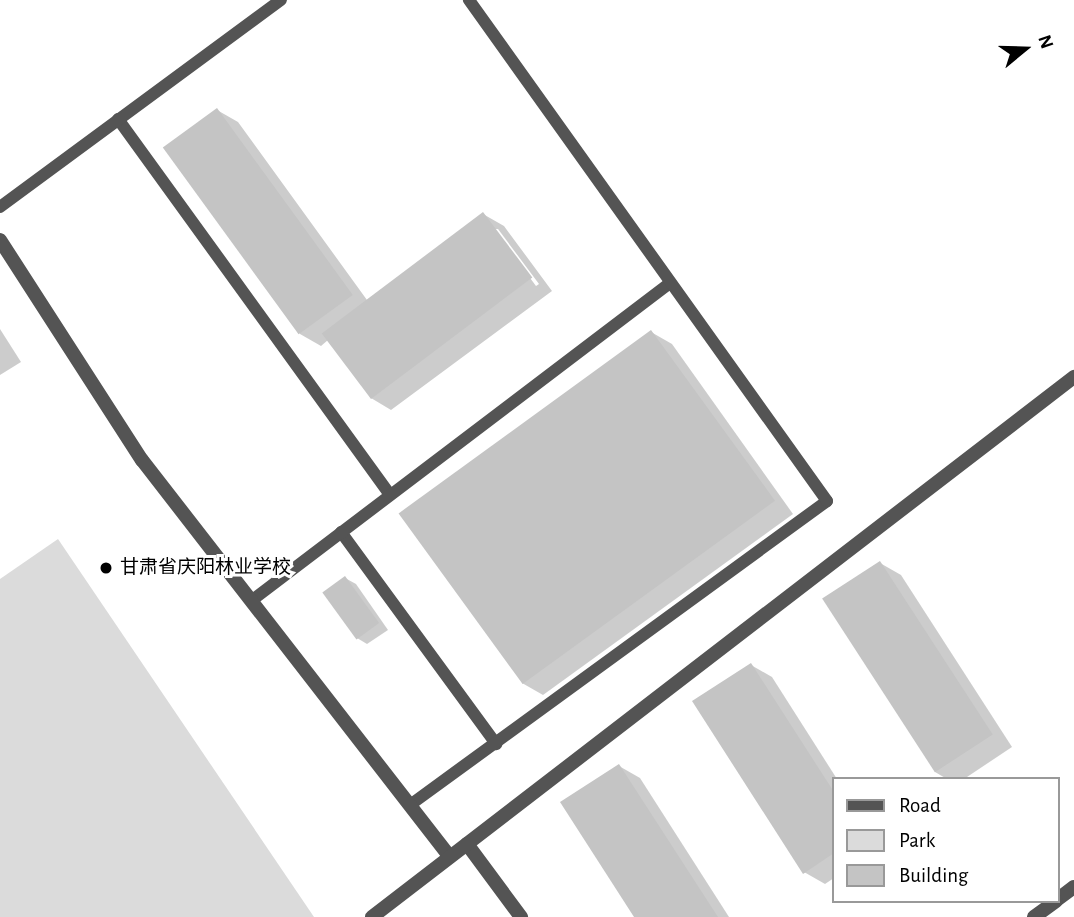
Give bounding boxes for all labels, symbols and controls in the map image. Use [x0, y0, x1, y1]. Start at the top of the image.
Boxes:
north arrow [990, 14, 1060, 84]
text: N [1034, 33, 1056, 51]
place label: 甘肃省庆阳林业学校 [120, 557, 291, 579]
marker: 甘肃省庆阳林业学校 [98, 560, 114, 576]
legend [832, 777, 1060, 903]
text: Road [899, 795, 941, 816]
text: Park [899, 830, 935, 851]
text: Building [899, 865, 968, 886]

